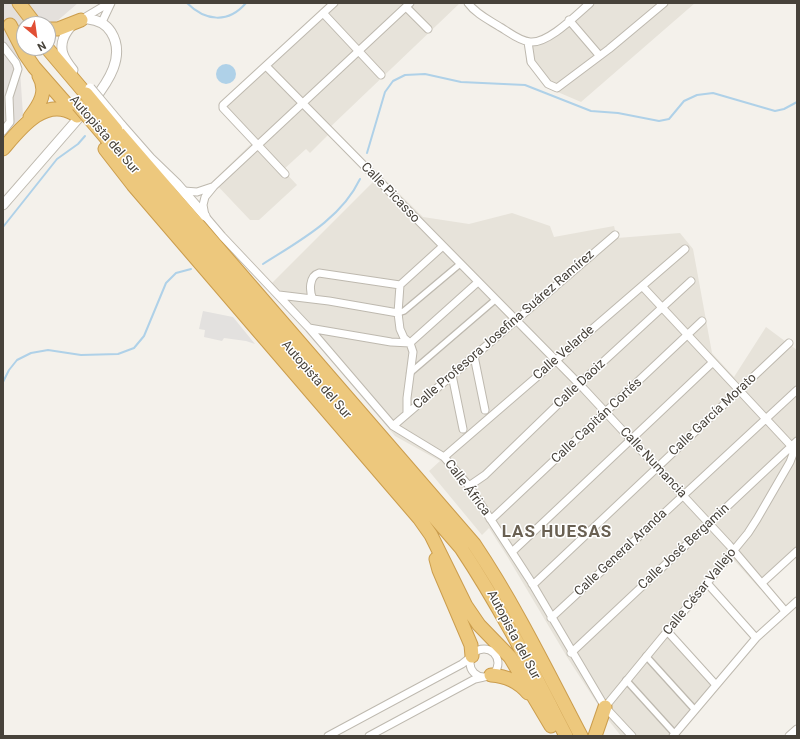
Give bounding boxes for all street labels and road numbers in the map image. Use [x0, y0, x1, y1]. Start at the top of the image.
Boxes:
street label: Autopista del Sur [66, 93, 142, 177]
street label: Calle Picasso [357, 160, 423, 226]
street label: Calle Profesora Josefina Suárez Ramírez [410, 247, 598, 413]
street label: Calle Velarde [530, 322, 598, 384]
street label: Autopista del Sur [278, 338, 354, 422]
street label: Calle Daoiz [551, 356, 609, 412]
street label: Calle García Morato [666, 370, 760, 460]
street label: Calle Capitán Cortés [548, 375, 646, 467]
street label: Calle Numancia [616, 424, 690, 502]
street label: Calle África [441, 457, 493, 519]
street label: Calle José Bergamin [635, 501, 733, 593]
street label: Calle General Aranda [572, 506, 670, 600]
street label: Calle César Vallejo [660, 545, 740, 639]
street label: Autopista del Sur [483, 588, 543, 682]

